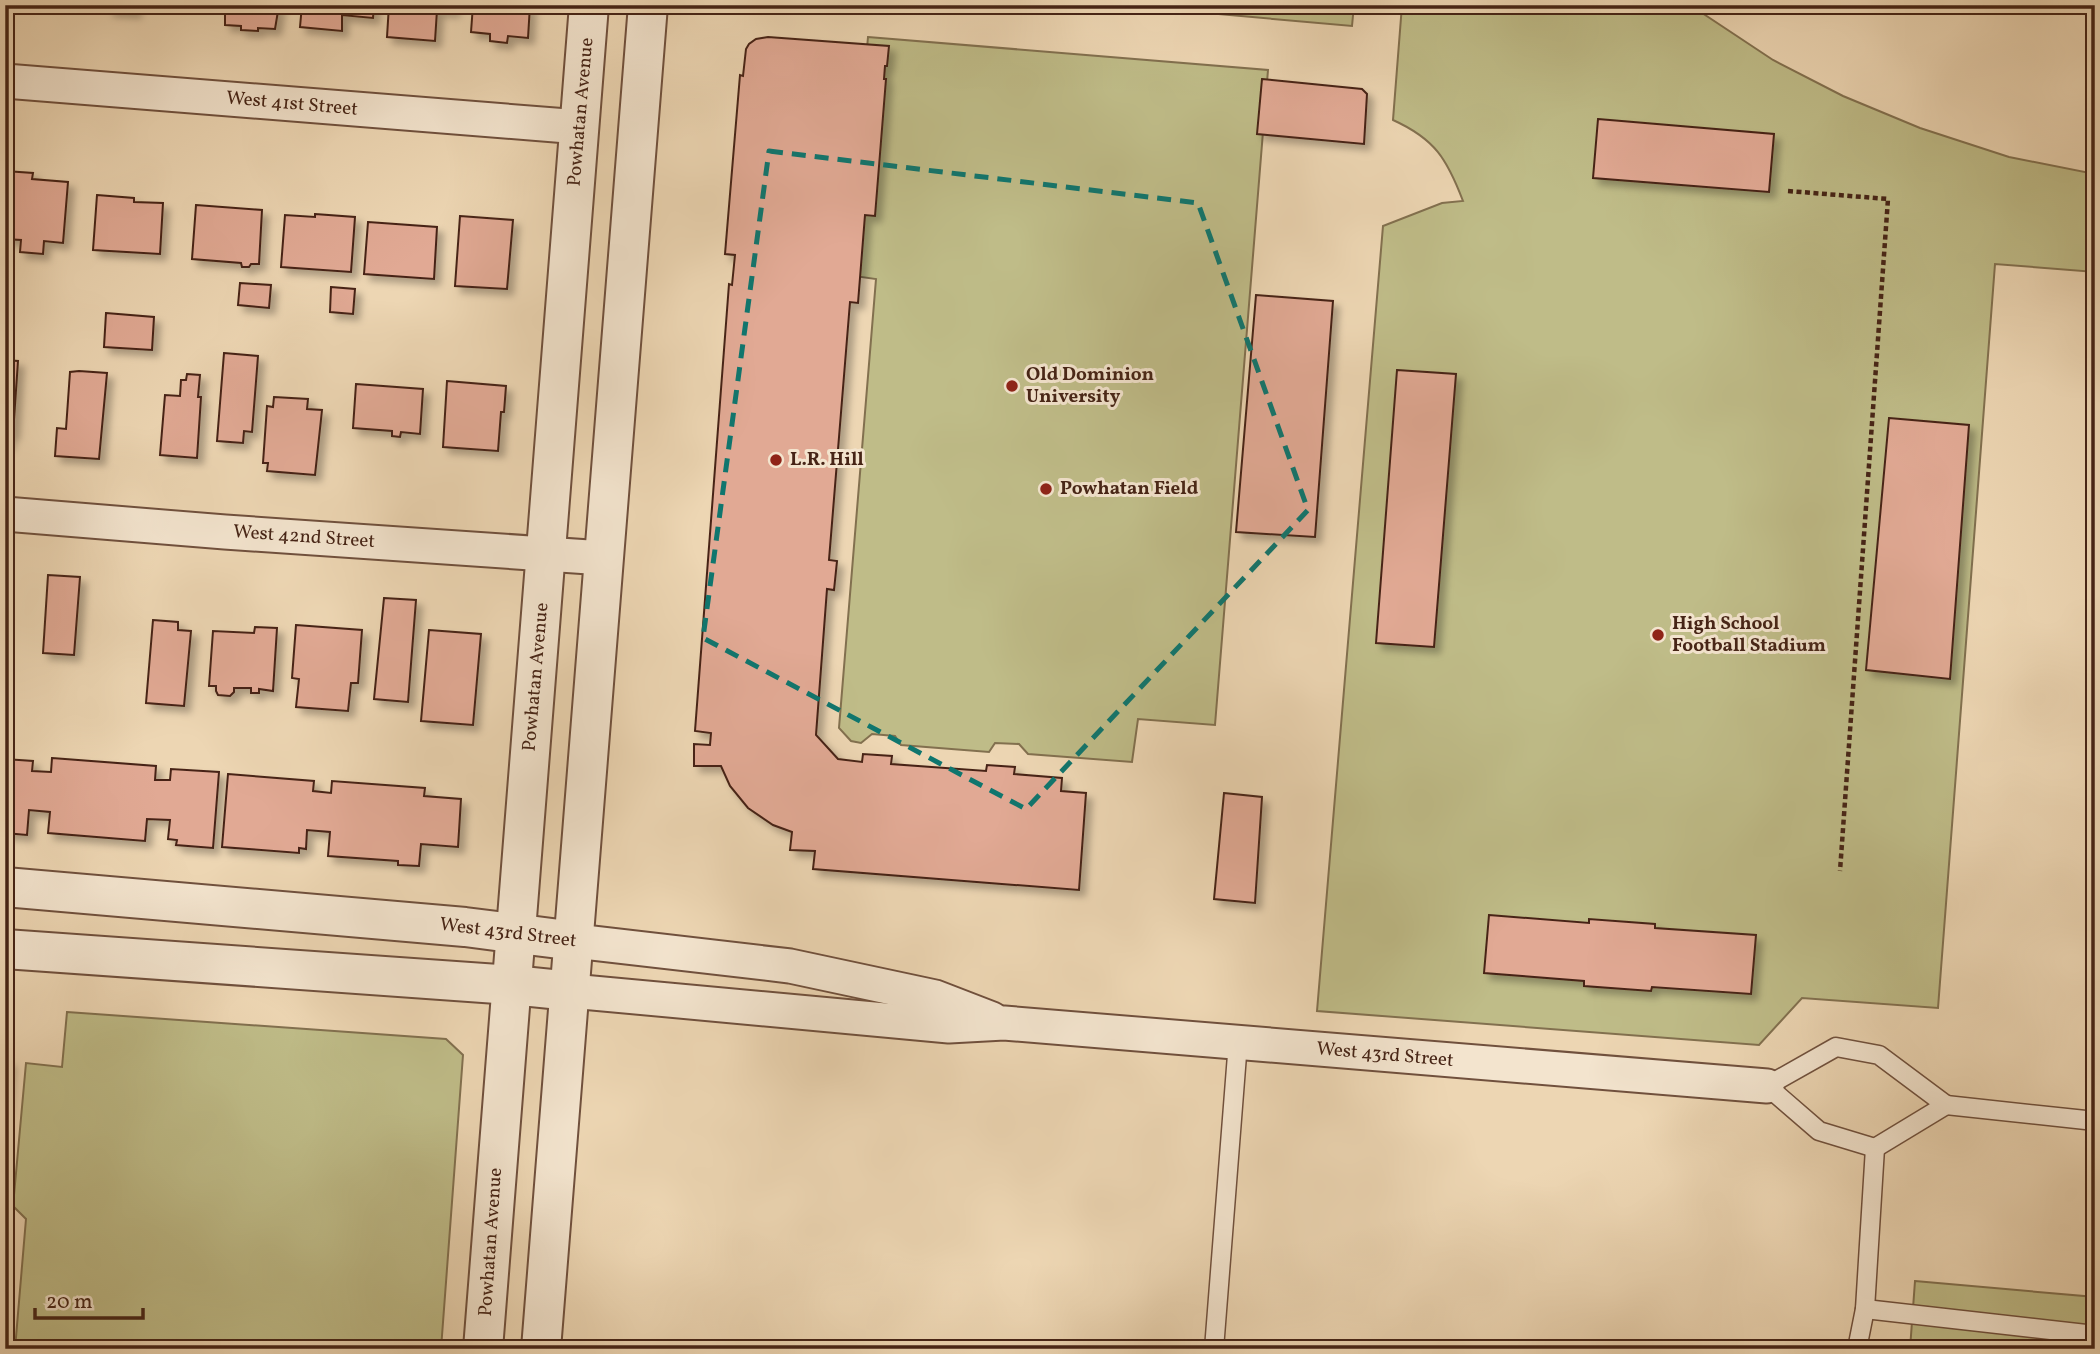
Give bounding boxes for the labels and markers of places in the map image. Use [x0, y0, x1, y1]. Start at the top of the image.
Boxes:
place label: Old Dominion University [1026, 362, 1154, 410]
marker: Old Dominion University [1004, 378, 1020, 394]
place label: L.R. Hill [790, 447, 864, 473]
marker: L.R. Hill [768, 452, 784, 468]
place label: Powhatan Field [1060, 476, 1199, 502]
marker: Powhatan Field [1038, 481, 1054, 497]
place label: High School Football Stadium [1672, 611, 1826, 659]
marker: High School Football Stadium [1650, 627, 1666, 643]

